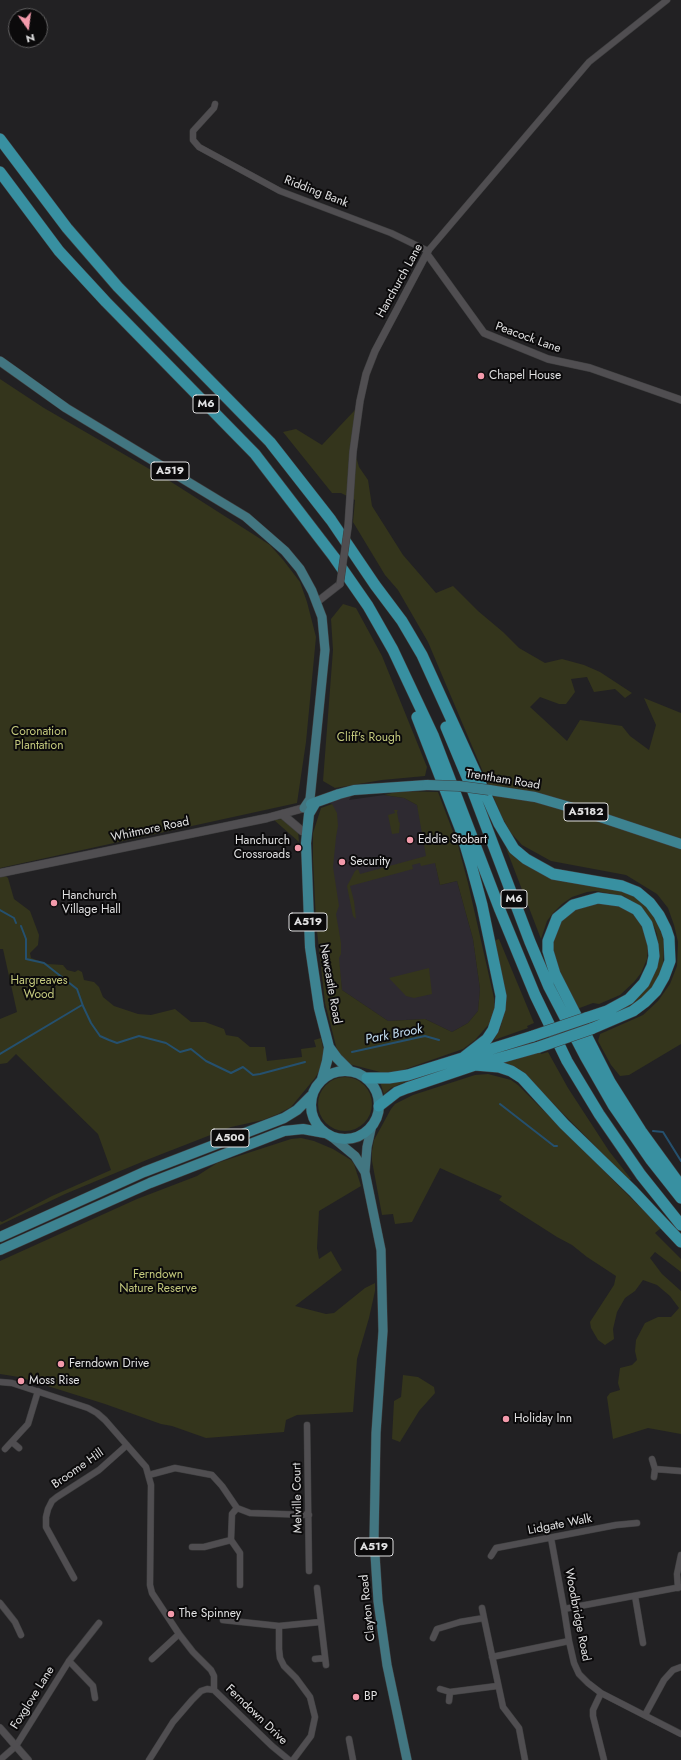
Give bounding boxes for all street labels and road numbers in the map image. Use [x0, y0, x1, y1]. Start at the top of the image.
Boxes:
street label: Ridding Bank [282, 173, 350, 211]
street label: Hanchurch Lane [374, 242, 426, 320]
street label: Peacock Lane [493, 319, 563, 357]
road number: M6 [193, 395, 219, 413]
road number: A519 [151, 462, 189, 480]
street label: Trentham Road [465, 767, 541, 793]
road number: A5182 [564, 803, 608, 821]
street label: Whitmore Road [110, 815, 190, 845]
road number: M6 [501, 890, 527, 908]
road number: A519 [289, 913, 327, 931]
street label: Newcastle Road [316, 943, 344, 1025]
road number: A500 [211, 1129, 249, 1147]
street label: Broome Hill [49, 1446, 107, 1492]
street label: Melville Court [290, 1463, 306, 1533]
street label: Lidgate Walk [527, 1512, 593, 1538]
road number: A519 [355, 1538, 393, 1556]
street label: Woodbridge Road [561, 1567, 593, 1663]
street label: Clayton Road [357, 1574, 379, 1642]
street label: Foxglove Lane [8, 1664, 58, 1732]
street label: Ferndown Drive [222, 1682, 290, 1748]

